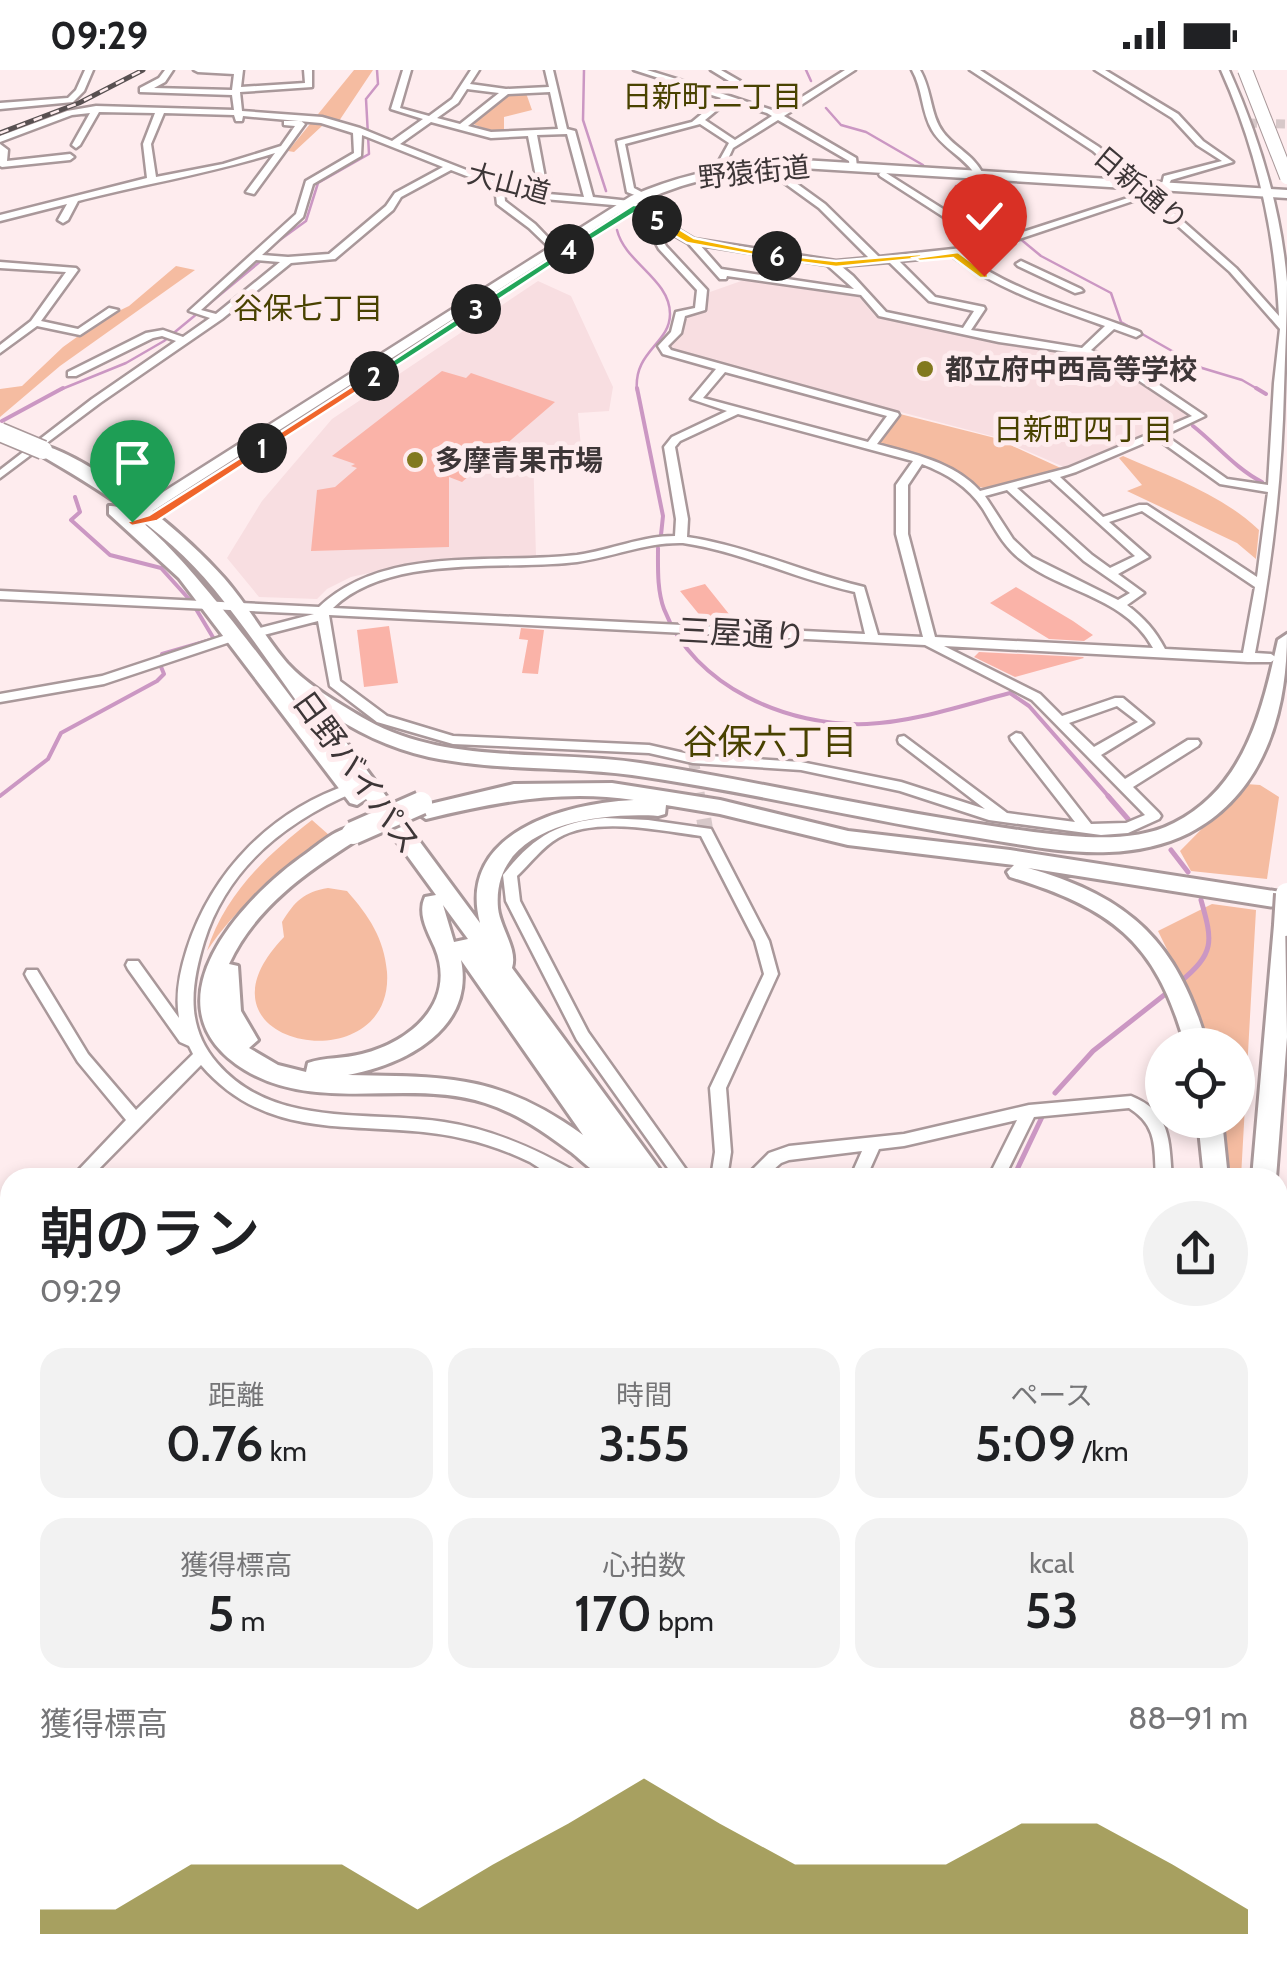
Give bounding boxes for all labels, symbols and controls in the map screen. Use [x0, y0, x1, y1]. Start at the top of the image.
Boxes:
text: 09:29 [50, 12, 148, 59]
district label: 日新町二丁目 [622, 78, 802, 115]
street label: 日新通り [1087, 139, 1195, 237]
street label: 野猿街道 [697, 149, 811, 195]
street label: 大山道 [464, 156, 554, 210]
pin [942, 174, 1027, 277]
icon: check [957, 189, 1012, 244]
pin: 5 [632, 195, 682, 245]
text: 5 [649, 203, 665, 237]
pin: 4 [544, 224, 594, 274]
pin: 6 [752, 231, 802, 281]
text: 4 [560, 232, 578, 266]
text: 6 [769, 239, 785, 273]
pin: 3 [451, 284, 501, 334]
district label: 谷保七丁目 [233, 290, 383, 327]
text: 3 [468, 292, 484, 326]
pin: 2 [349, 351, 399, 401]
place label: 都立府中西高等学校 [945, 352, 1197, 386]
marker: 都立府中西高等学校 [914, 358, 936, 380]
text: 2 [367, 359, 381, 393]
district label: 日新町四丁目 [993, 411, 1173, 448]
pin [90, 420, 175, 523]
pin: 1 [237, 423, 287, 473]
text: 1 [257, 431, 267, 465]
icon: arrive [105, 435, 160, 490]
place label: 多摩青果市場 [435, 443, 603, 477]
marker: 多摩青果市場 [404, 449, 426, 471]
street label: 三屋通り [677, 610, 807, 656]
street label: 日野バイパス [285, 683, 429, 861]
district label: 谷保六丁目 [682, 720, 858, 763]
map controls [1145, 1028, 1255, 1138]
button: locate [1145, 1028, 1255, 1138]
text: 朝のラン [40, 1200, 260, 1267]
button: share [1143, 1201, 1248, 1306]
text: 09:29 [40, 1271, 122, 1310]
text: 距離 [208, 1378, 264, 1412]
text: 時間 [616, 1378, 672, 1412]
text: ペース [1010, 1378, 1093, 1412]
text: 0.76 [166, 1413, 264, 1474]
text: 3:55 [598, 1413, 690, 1474]
text: 5:09 [975, 1413, 1076, 1474]
text: km [264, 1434, 307, 1468]
text: /km [1076, 1434, 1128, 1468]
text: kcal [1029, 1546, 1074, 1580]
text: 獲得標高 [180, 1548, 292, 1582]
text: 心拍数 [602, 1548, 686, 1582]
text: 53 [1025, 1580, 1079, 1641]
text: 5 [207, 1583, 234, 1644]
text: 170 [574, 1583, 652, 1644]
text: m [234, 1604, 265, 1638]
text: bpm [652, 1604, 714, 1638]
text: 88–91 m [1128, 1698, 1248, 1737]
text: 獲得標高 [40, 1704, 168, 1743]

